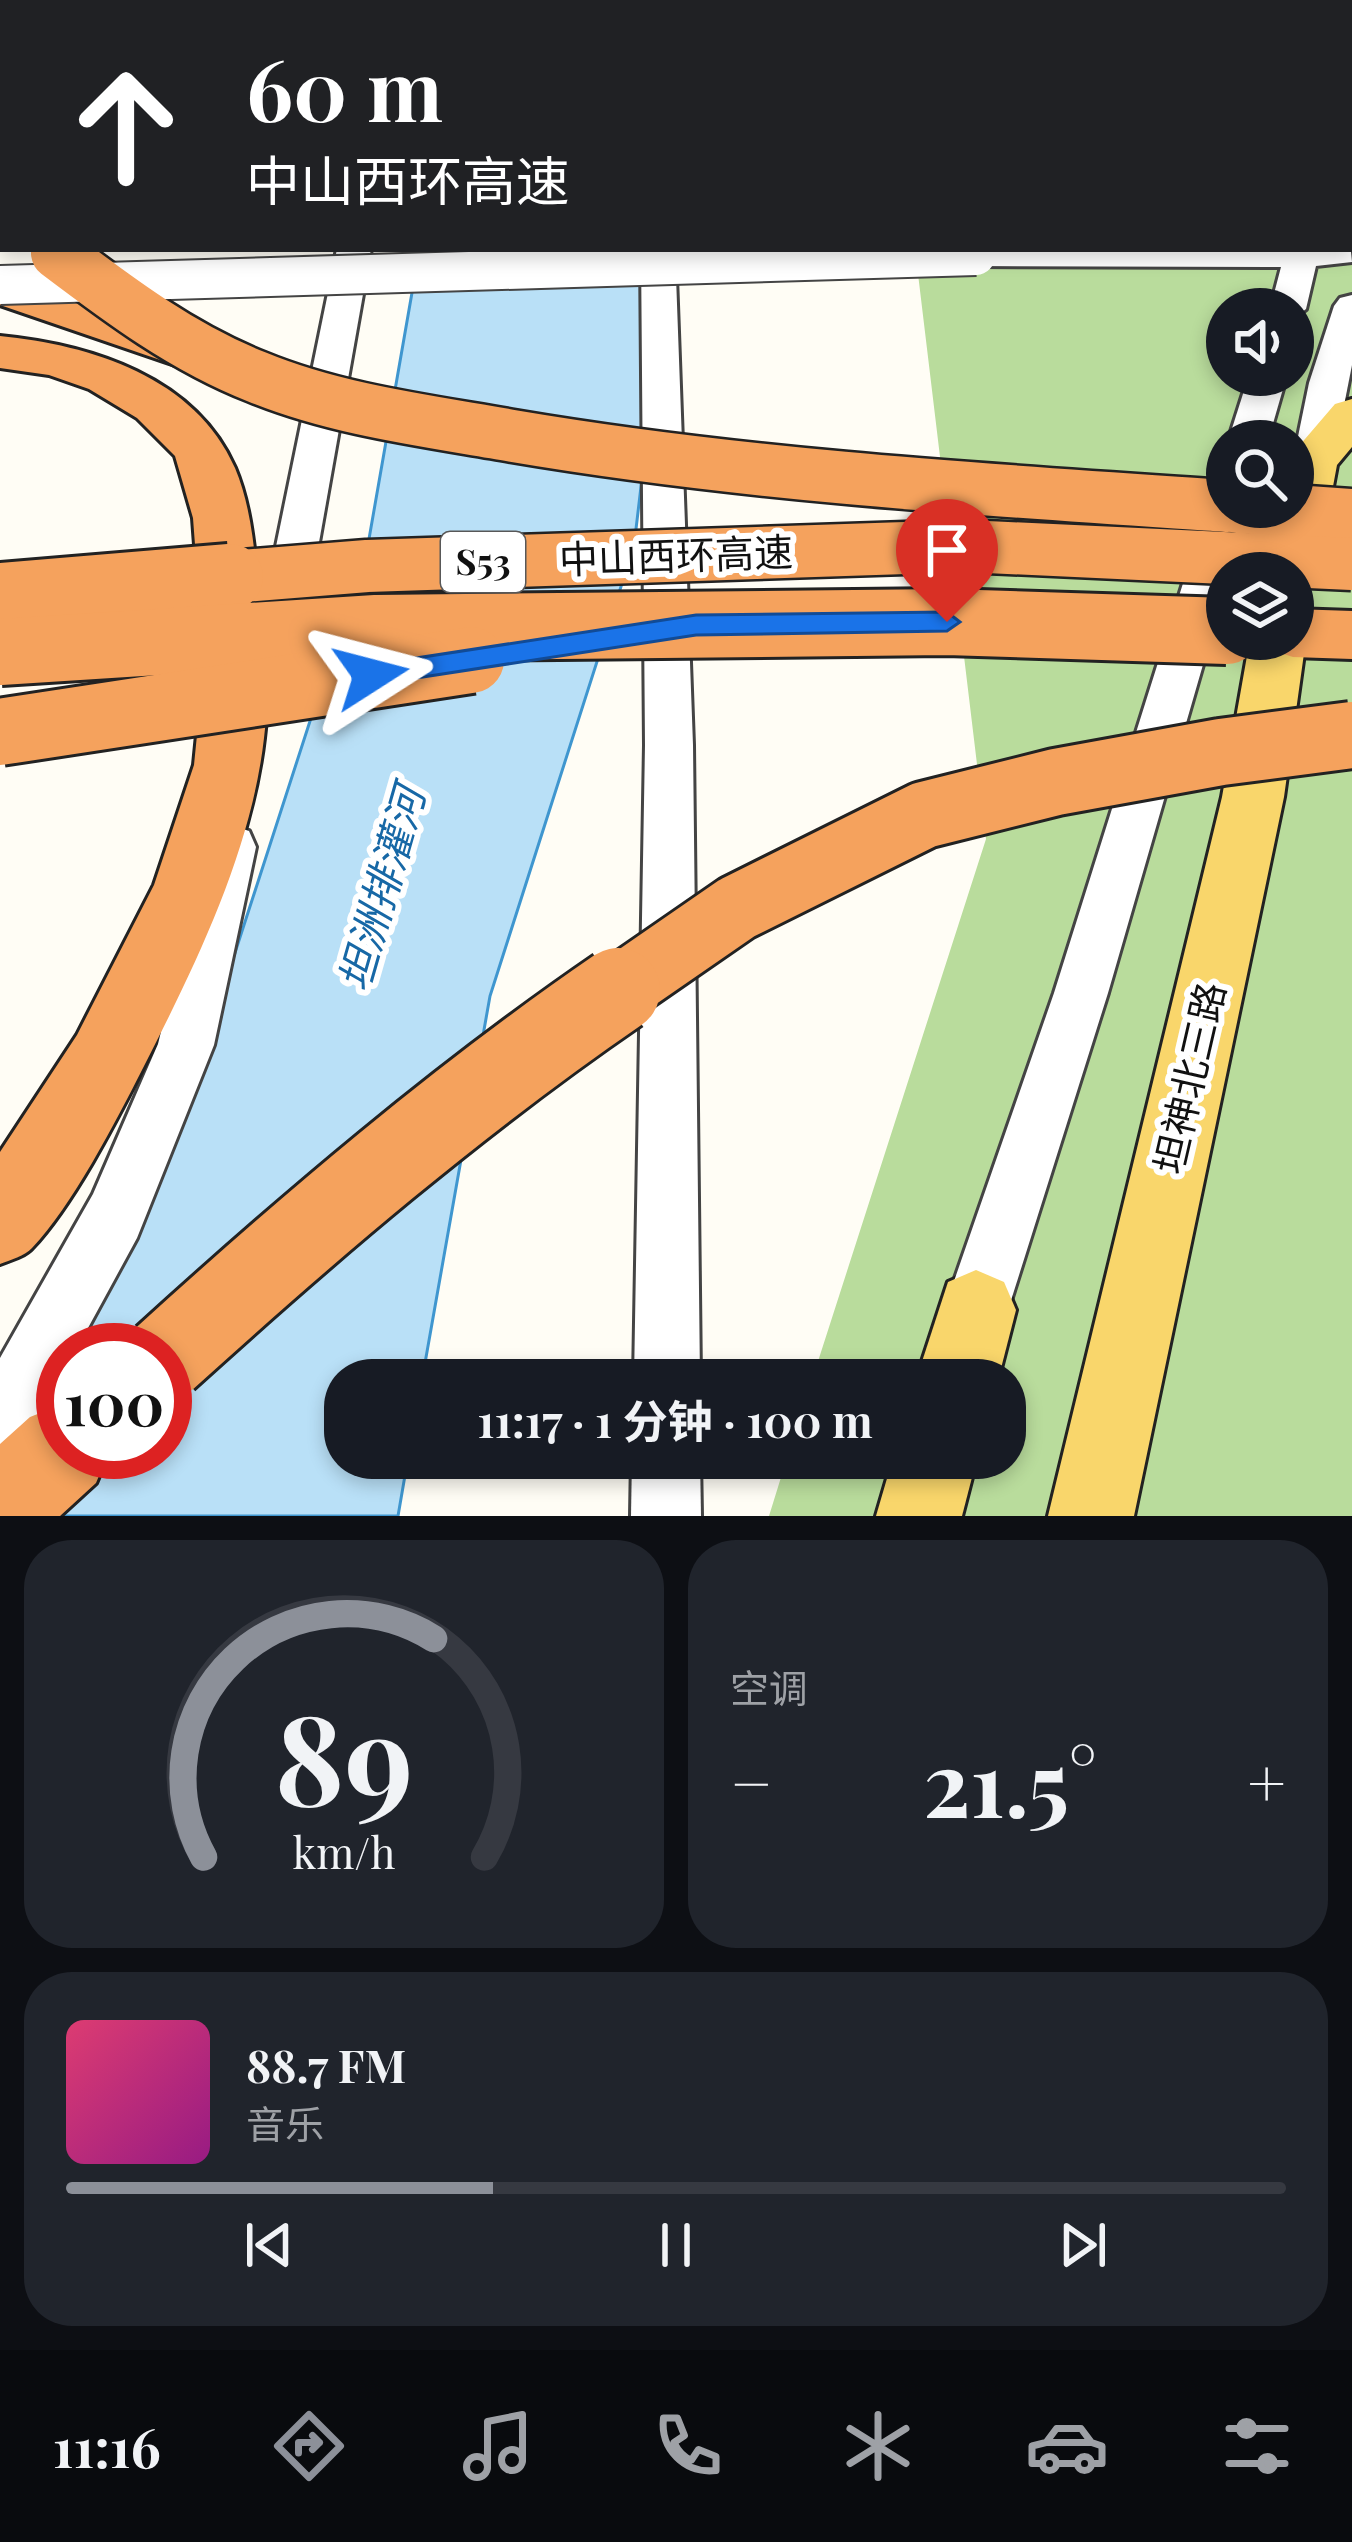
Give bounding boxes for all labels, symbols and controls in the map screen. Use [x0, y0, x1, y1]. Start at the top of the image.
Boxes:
text: 60 m [246, 31, 443, 143]
icon: ahead [48, 48, 204, 204]
text: 中山西环高速 [246, 143, 570, 215]
map controls [1206, 288, 1314, 660]
button: sound [1206, 288, 1314, 396]
button: search [1206, 420, 1314, 528]
pin [896, 499, 998, 622]
icon: arrive [914, 517, 980, 583]
street label: 中山西环高速 [558, 524, 794, 584]
road number: S53 [441, 532, 525, 592]
button: layers [1206, 552, 1314, 660]
position arrow [308, 612, 434, 738]
water label: 坦洲排灌河 [324, 773, 438, 997]
street label: 坦神北三路 [1141, 977, 1235, 1178]
speed limit sign: 100 [36, 1323, 192, 1479]
text: 11:17 · 1 分钟 · 100 m [477, 1389, 873, 1449]
text: 空调 [730, 1661, 808, 1713]
text: 89 [274, 1671, 414, 1837]
text: 21.5° [923, 1721, 1097, 1841]
text: − [730, 1737, 773, 1825]
text: + [1247, 1737, 1286, 1825]
text: km/h [293, 1823, 395, 1880]
text: 88.7 FM [246, 2034, 406, 2094]
text: 音乐 [246, 2097, 324, 2149]
icon: previous [236, 2212, 302, 2278]
icon: pause [643, 2212, 709, 2278]
icon: next [1050, 2212, 1116, 2278]
icon: directions [267, 2404, 351, 2488]
icon: music [456, 2404, 540, 2488]
icon: phone [646, 2404, 730, 2488]
icon: climate [836, 2404, 920, 2488]
icon: car [1025, 2404, 1109, 2488]
icon: filters [1215, 2404, 1299, 2488]
text: 11:16 [53, 2410, 161, 2482]

